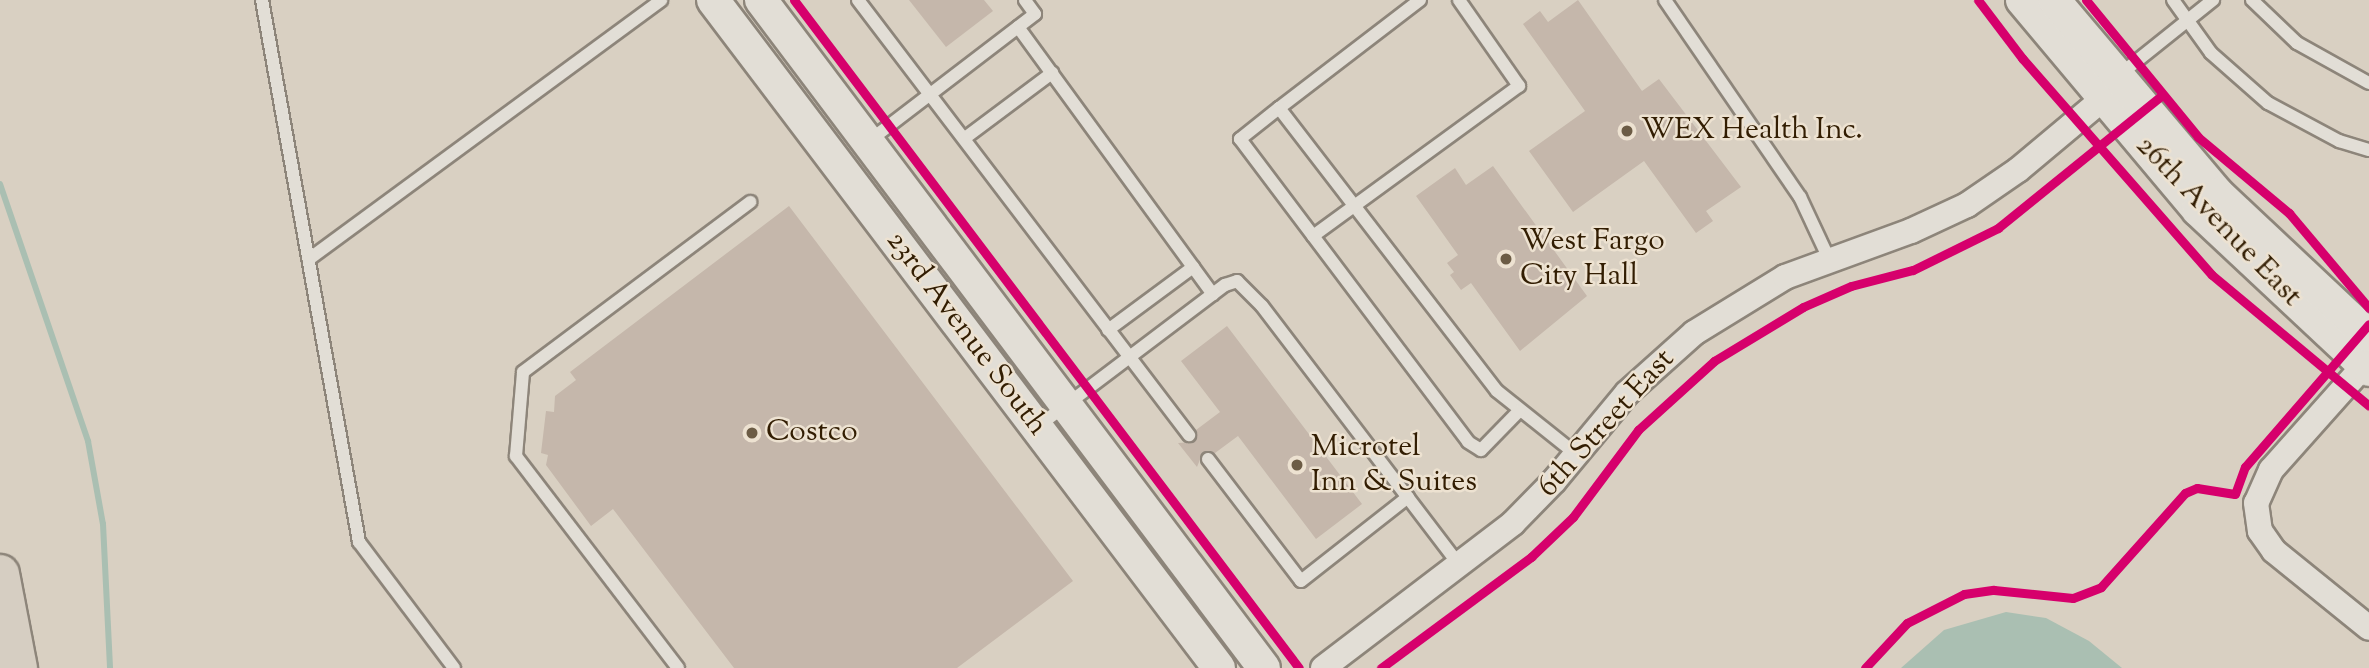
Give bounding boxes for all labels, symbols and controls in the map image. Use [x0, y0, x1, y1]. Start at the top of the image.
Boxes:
place label: WEX Health Inc. [1641, 113, 1863, 149]
marker: WEX Health Inc. [1619, 123, 1635, 139]
street label: 26th Avenue East [2127, 129, 2309, 315]
place label: West Fargo City Hall [1520, 224, 1665, 294]
street label: 23rd Avenue South [877, 225, 1055, 443]
marker: West Fargo City Hall [1498, 251, 1514, 267]
street label: 6th Street East [1531, 343, 1683, 505]
place label: Costco [766, 415, 858, 451]
marker: Costco [744, 425, 760, 441]
place label: Microtel Inn & Suites [1311, 430, 1477, 500]
marker: Microtel Inn & Suites [1289, 457, 1305, 473]

